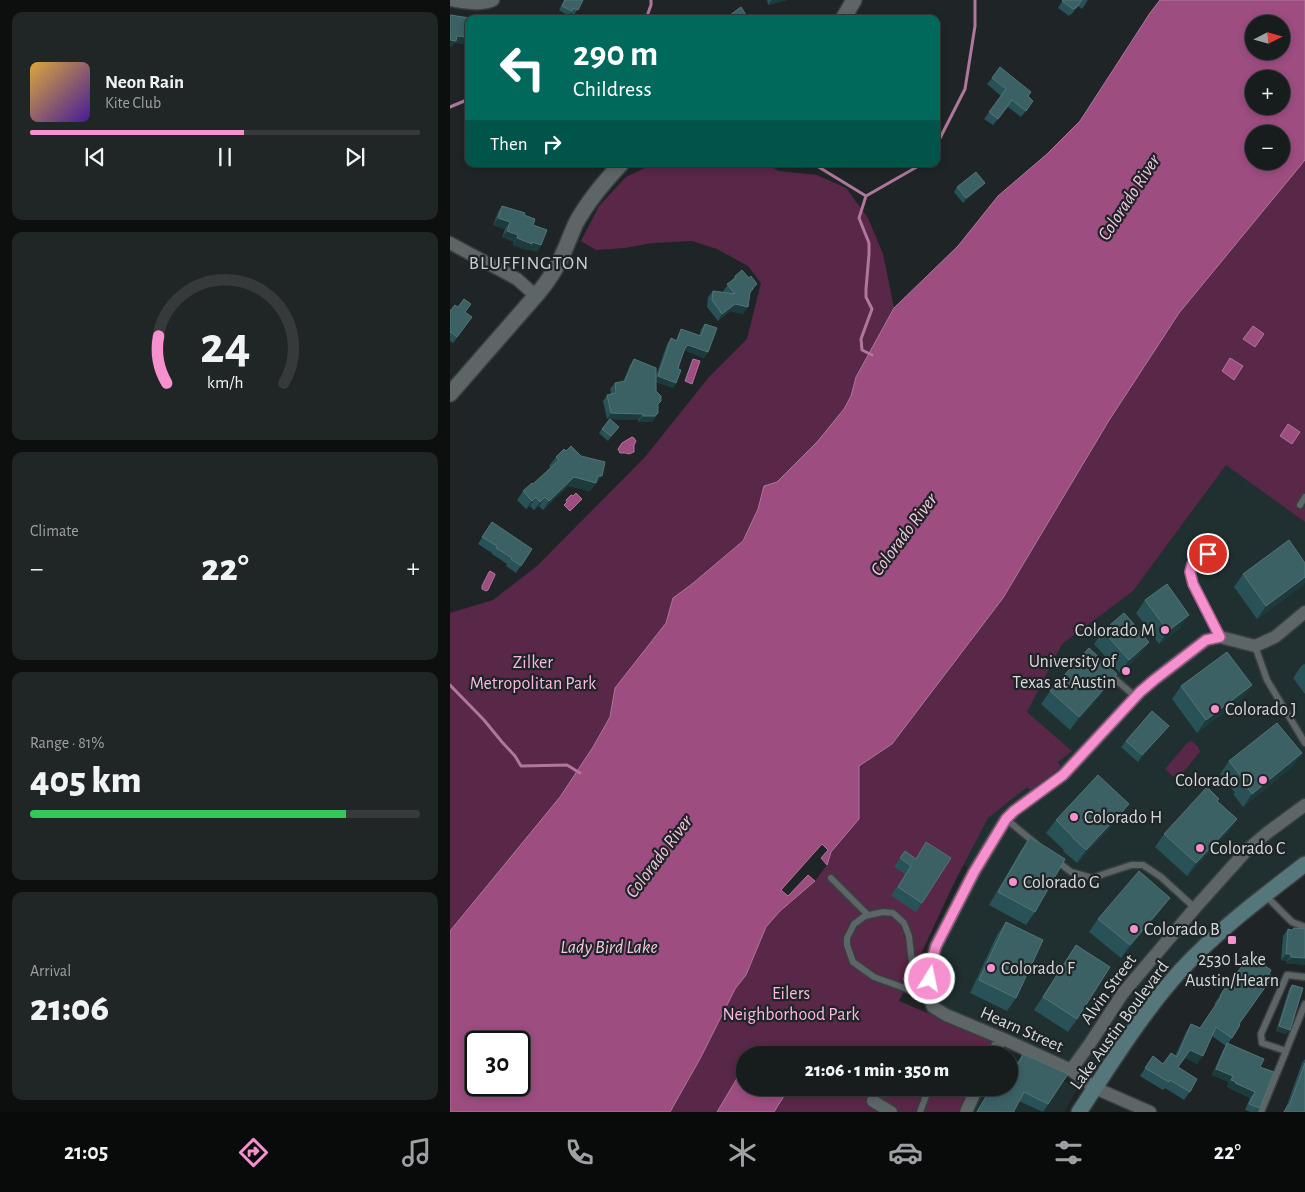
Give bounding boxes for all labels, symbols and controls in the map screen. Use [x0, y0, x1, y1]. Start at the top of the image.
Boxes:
north arrow [1245, 15, 1290, 60]
map controls [1245, 15, 1290, 170]
icon: left [490, 35, 555, 100]
text: 290 m [573, 37, 658, 72]
button: + [1245, 70, 1290, 115]
text: Neon Rain [105, 73, 184, 92]
text: Childress [573, 78, 652, 100]
text: Kite Club [105, 95, 161, 111]
button: − [1245, 125, 1290, 170]
icon: right [538, 130, 566, 158]
text: Then [490, 135, 528, 154]
icon: previous [81, 143, 109, 171]
icon: pause [211, 143, 239, 171]
icon: next [341, 143, 369, 171]
water label: Colorado River [1095, 151, 1164, 244]
district label: BLUFFINGTON [469, 254, 589, 273]
text: 24 [200, 320, 250, 372]
text: km/h [207, 374, 243, 392]
water label: Colorado River [867, 489, 942, 580]
text: Climate [30, 523, 79, 539]
pin [1187, 533, 1229, 575]
icon: arrive [1194, 540, 1222, 568]
text: 22° [201, 550, 249, 588]
text: − [30, 555, 43, 583]
text: + [407, 555, 420, 583]
place label: Colorado M [1075, 622, 1155, 640]
marker: Colorado M [1159, 624, 1171, 636]
place label: University of Texas at Austin [1012, 653, 1118, 692]
park label: Zilker Metropolitan Park [470, 654, 597, 693]
marker: University of Texas at Austin [1120, 665, 1132, 677]
place label: Colorado J [1225, 701, 1297, 719]
marker: Colorado J [1209, 703, 1221, 715]
text: Range · 81% [30, 735, 104, 751]
text: 405 km [30, 762, 142, 800]
place label: Colorado D [1175, 772, 1253, 790]
marker: Colorado D [1257, 774, 1269, 786]
place label: Colorado H [1084, 809, 1162, 827]
water label: Colorado River [622, 811, 697, 902]
marker: Colorado H [1068, 811, 1080, 823]
place label: Colorado C [1210, 840, 1285, 858]
marker: Colorado C [1194, 842, 1206, 854]
place label: Colorado G [1023, 874, 1100, 892]
marker: Colorado G [1007, 876, 1019, 888]
place label: Colorado B [1144, 921, 1220, 939]
marker: Colorado B [1128, 923, 1140, 935]
marker: 2530 Lake Austin/Hearn [1226, 934, 1238, 946]
water label: Lady Bird Lake [560, 938, 658, 957]
street label: Alvin Street [1078, 951, 1140, 1028]
place label: 2530 Lake Austin/Hearn [1185, 951, 1279, 990]
position arrow [903, 952, 955, 1004]
street label: Lake Austin Boulevard [1067, 958, 1172, 1093]
place label: Colorado F [1001, 960, 1075, 978]
marker: Colorado F [985, 962, 997, 974]
text: Arrival [30, 963, 71, 979]
park label: Eilers Neighborhood Park [723, 985, 860, 1024]
text: 21:06 [30, 990, 109, 1028]
street label: Hearn Street [977, 1004, 1066, 1056]
speed limit sign: 30 [465, 1031, 530, 1096]
text: 21:06 · 1 min · 350 m [805, 1061, 949, 1080]
icon: directions [236, 1135, 271, 1170]
icon: music [399, 1135, 434, 1170]
icon: phone [562, 1135, 597, 1170]
icon: climate [725, 1135, 760, 1170]
icon: car [888, 1135, 923, 1170]
icon: filters [1051, 1135, 1086, 1170]
text: 21:05 [64, 1141, 108, 1163]
text: 22° [1214, 1141, 1241, 1163]

